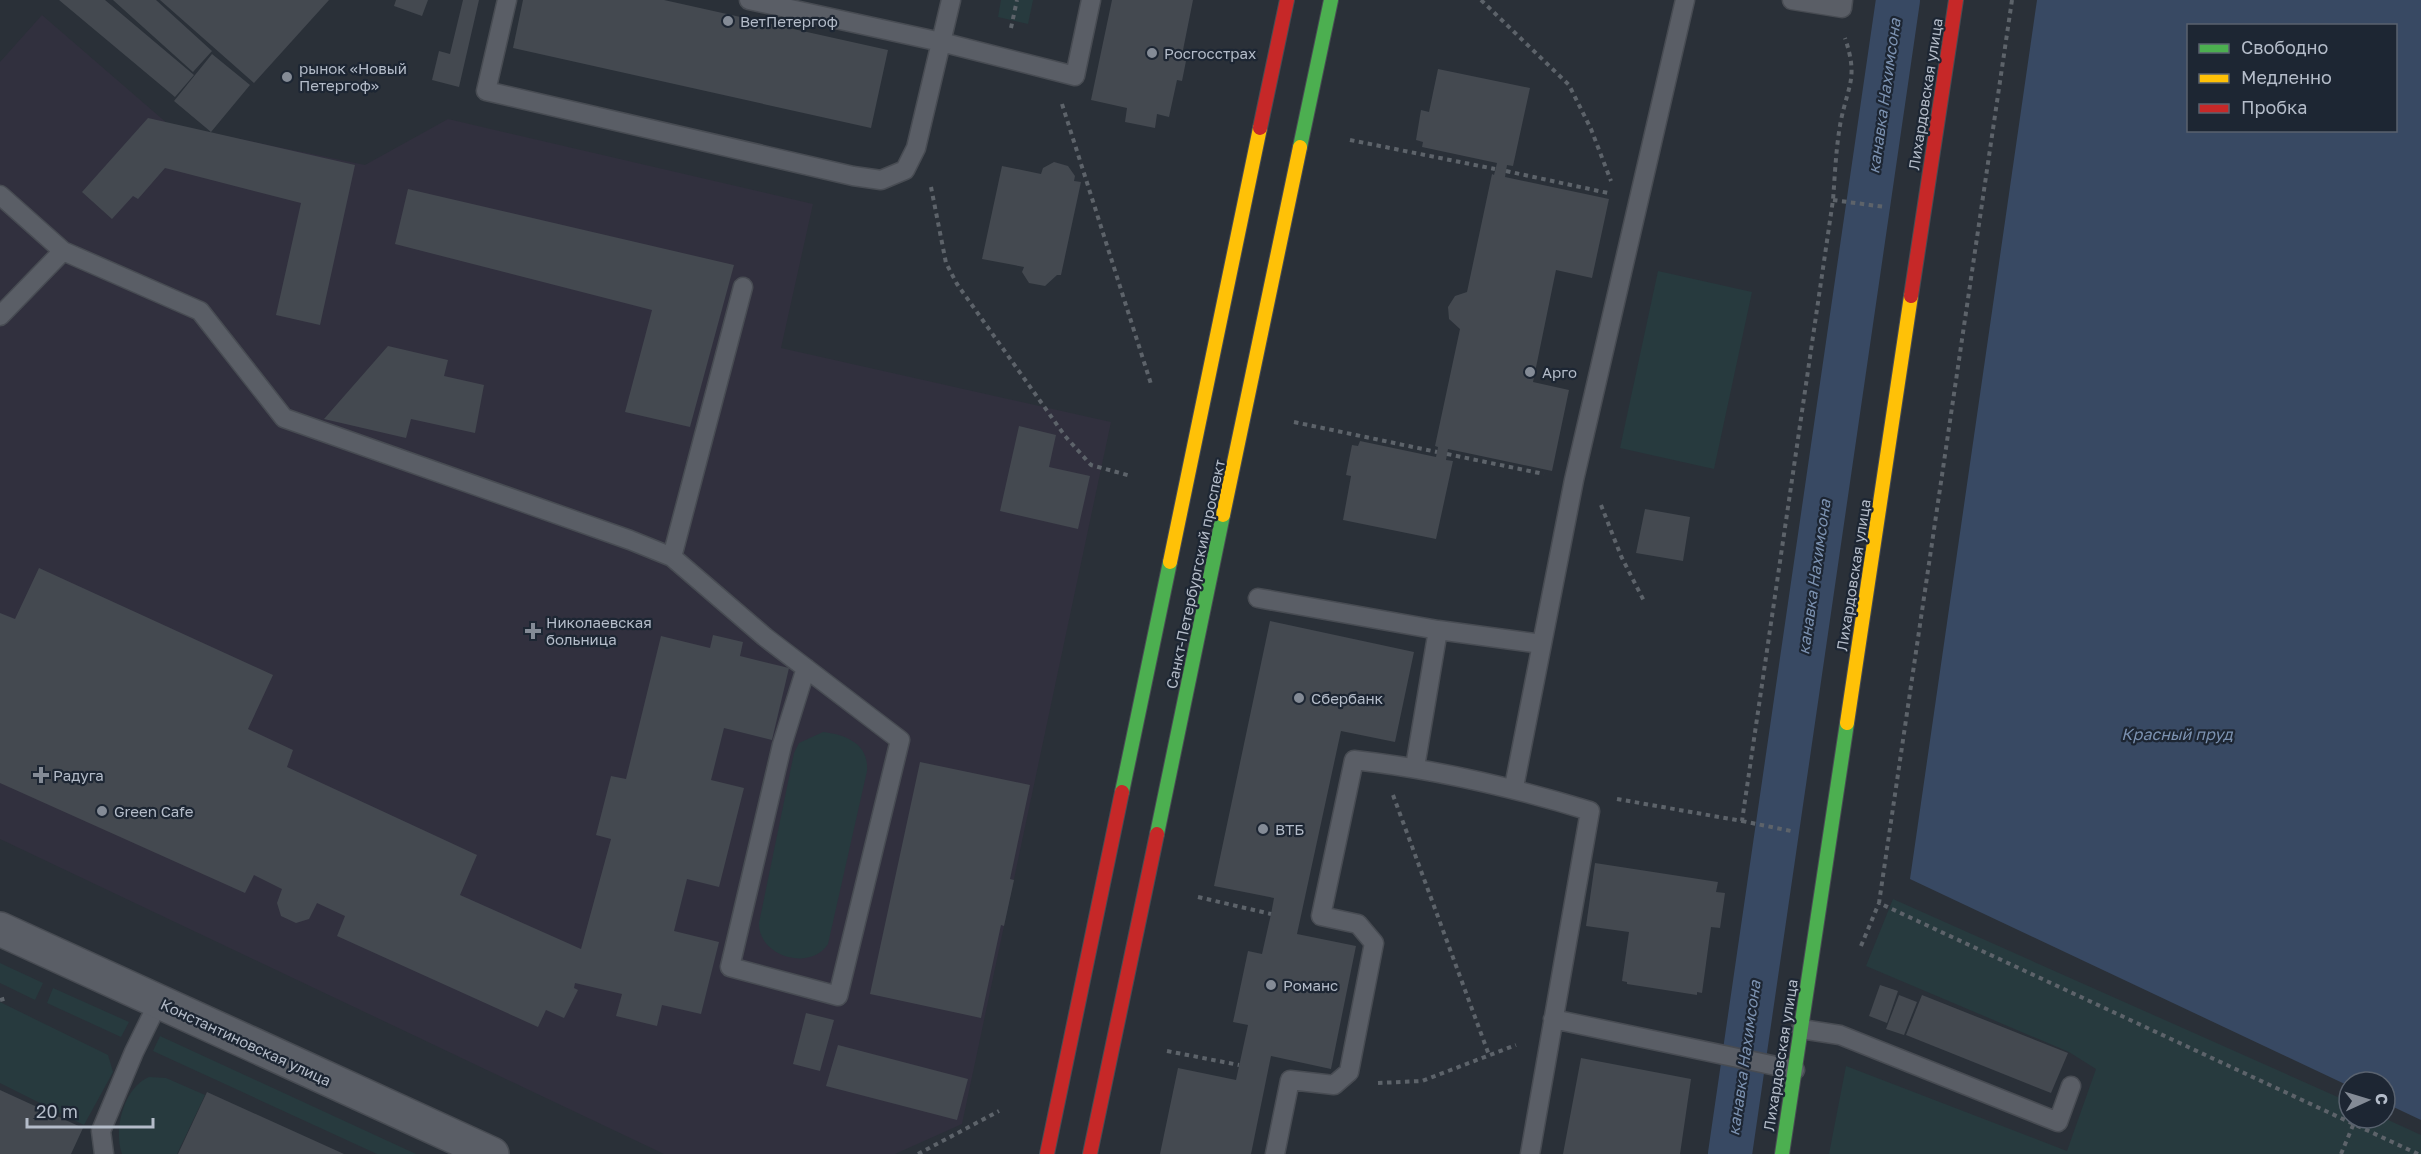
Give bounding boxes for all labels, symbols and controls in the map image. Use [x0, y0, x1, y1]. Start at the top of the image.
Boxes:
place label: ВетПетергоф [740, 12, 838, 30]
marker: ВетПетергоф [721, 14, 735, 28]
water label: канавка Нахимсона [1863, 16, 1905, 175]
street label: Лихардовская улица [1904, 17, 1946, 171]
legend [2187, 24, 2397, 132]
text: Свободно [2241, 36, 2328, 58]
place label: Росгосстрах [1164, 44, 1256, 62]
marker: Росгосстрах [1145, 46, 1159, 60]
place label: рынок «Новый Петергоф» [299, 59, 407, 94]
text: Медленно [2241, 66, 2332, 88]
marker: рынок «Новый Петергоф» [280, 70, 294, 84]
text: Пробка [2241, 96, 2307, 118]
place label: Арго [1542, 363, 1577, 381]
marker: Арго [1523, 365, 1537, 379]
street label: Санкт-Петербургский проспект [1162, 457, 1228, 690]
water label: канавка Нахимсона [1793, 497, 1835, 656]
street label: Лихардовская улица [1832, 498, 1874, 652]
place label: Николаевская больница [546, 613, 652, 648]
marker: Николаевская больница [524, 622, 542, 640]
place label: Сбербанк [1311, 689, 1384, 707]
marker: Сбербанк [1292, 691, 1306, 705]
water label: Красный пруд [2121, 724, 2234, 744]
place label: Радуга [53, 766, 104, 784]
marker: Радуга [34, 768, 48, 782]
place label: Green Cafe [114, 802, 194, 820]
marker: Green Cafe [95, 804, 109, 818]
place label: ВТБ [1275, 820, 1304, 838]
marker: ВТБ [1256, 822, 1270, 836]
place label: Романс [1283, 976, 1338, 994]
marker: Романс [1264, 978, 1278, 992]
water label: канавка Нахимсона [1723, 978, 1765, 1137]
street label: Лихардовская улица [1759, 978, 1801, 1132]
street label: Константиновская улица [158, 995, 334, 1089]
north arrow [2337, 1070, 2397, 1130]
scale bar [27, 1091, 153, 1129]
text: С [2372, 1093, 2392, 1105]
text: 20 m [36, 1100, 78, 1122]

